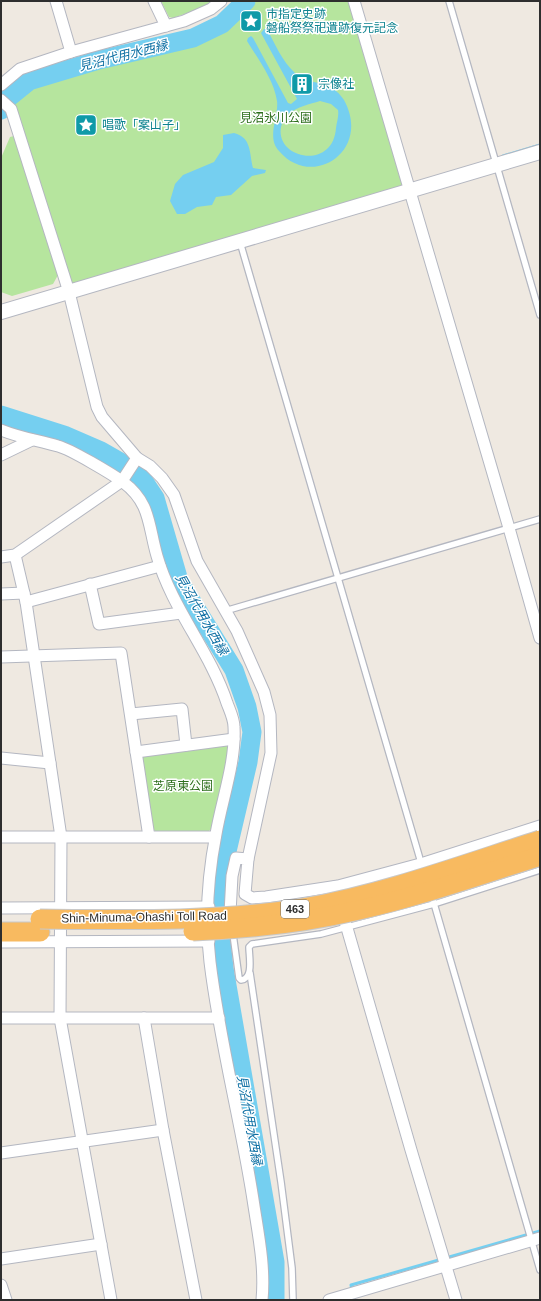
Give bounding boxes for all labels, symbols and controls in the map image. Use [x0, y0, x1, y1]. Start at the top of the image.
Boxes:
place label: 市指定史跡 磐船祭祭祀遺跡復元記念 [266, 7, 398, 35]
place icon: 市指定史跡 磐船祭祭祀遺跡復元記念 [238, 8, 264, 34]
water label: 見沼代用水西縁 [77, 37, 171, 74]
building icon: 宗像社 [289, 71, 315, 97]
place label: 宗像社 [318, 77, 354, 91]
park label: 見沼氷川公園 [240, 111, 312, 125]
place icon: 唱歌「案山子」 [73, 112, 99, 138]
place label: 唱歌「案山子」 [102, 118, 186, 132]
water label: 見沼代用水西縁 [172, 571, 232, 659]
park label: 芝原東公園 [153, 779, 213, 793]
road number: 463 [281, 900, 309, 918]
street label: Shin-Minuma-Ohashi Toll Road [61, 909, 227, 925]
water label: 見沼代用水西縁 [234, 1074, 265, 1168]

